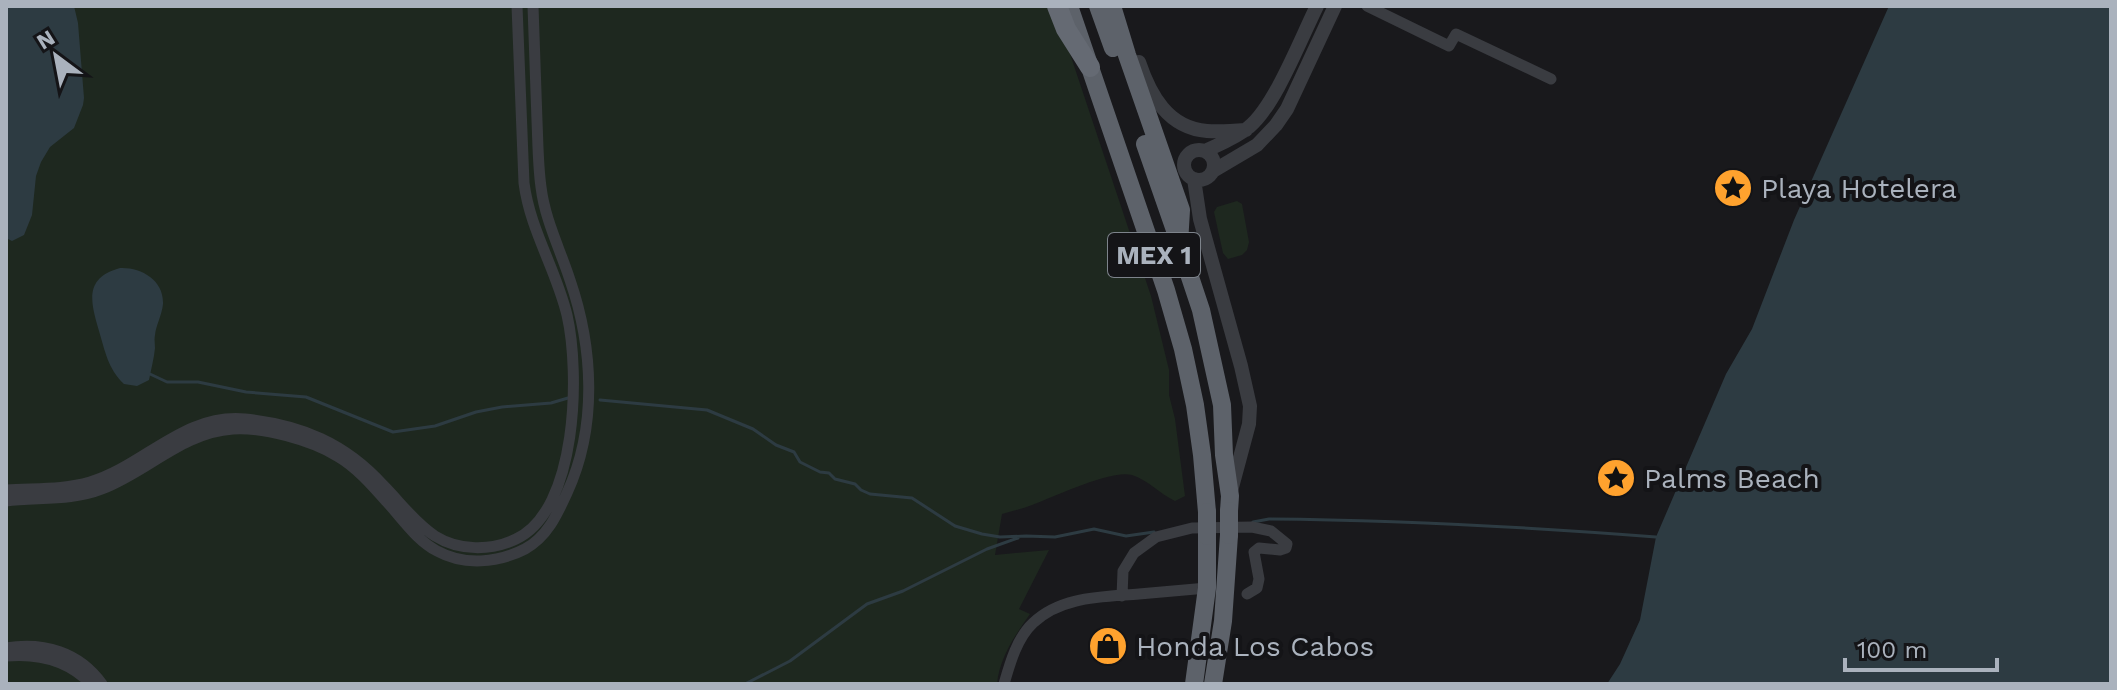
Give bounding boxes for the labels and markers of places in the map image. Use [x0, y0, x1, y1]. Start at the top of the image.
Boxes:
place icon: Playa Hotelera [1712, 167, 1754, 209]
place label: Playa Hotelera [1761, 172, 1957, 205]
place icon: Palms Beach [1595, 457, 1637, 499]
place label: Palms Beach [1644, 462, 1820, 495]
shop icon: Honda Los Cabos [1087, 625, 1129, 667]
place label: Honda Los Cabos [1136, 630, 1374, 663]

